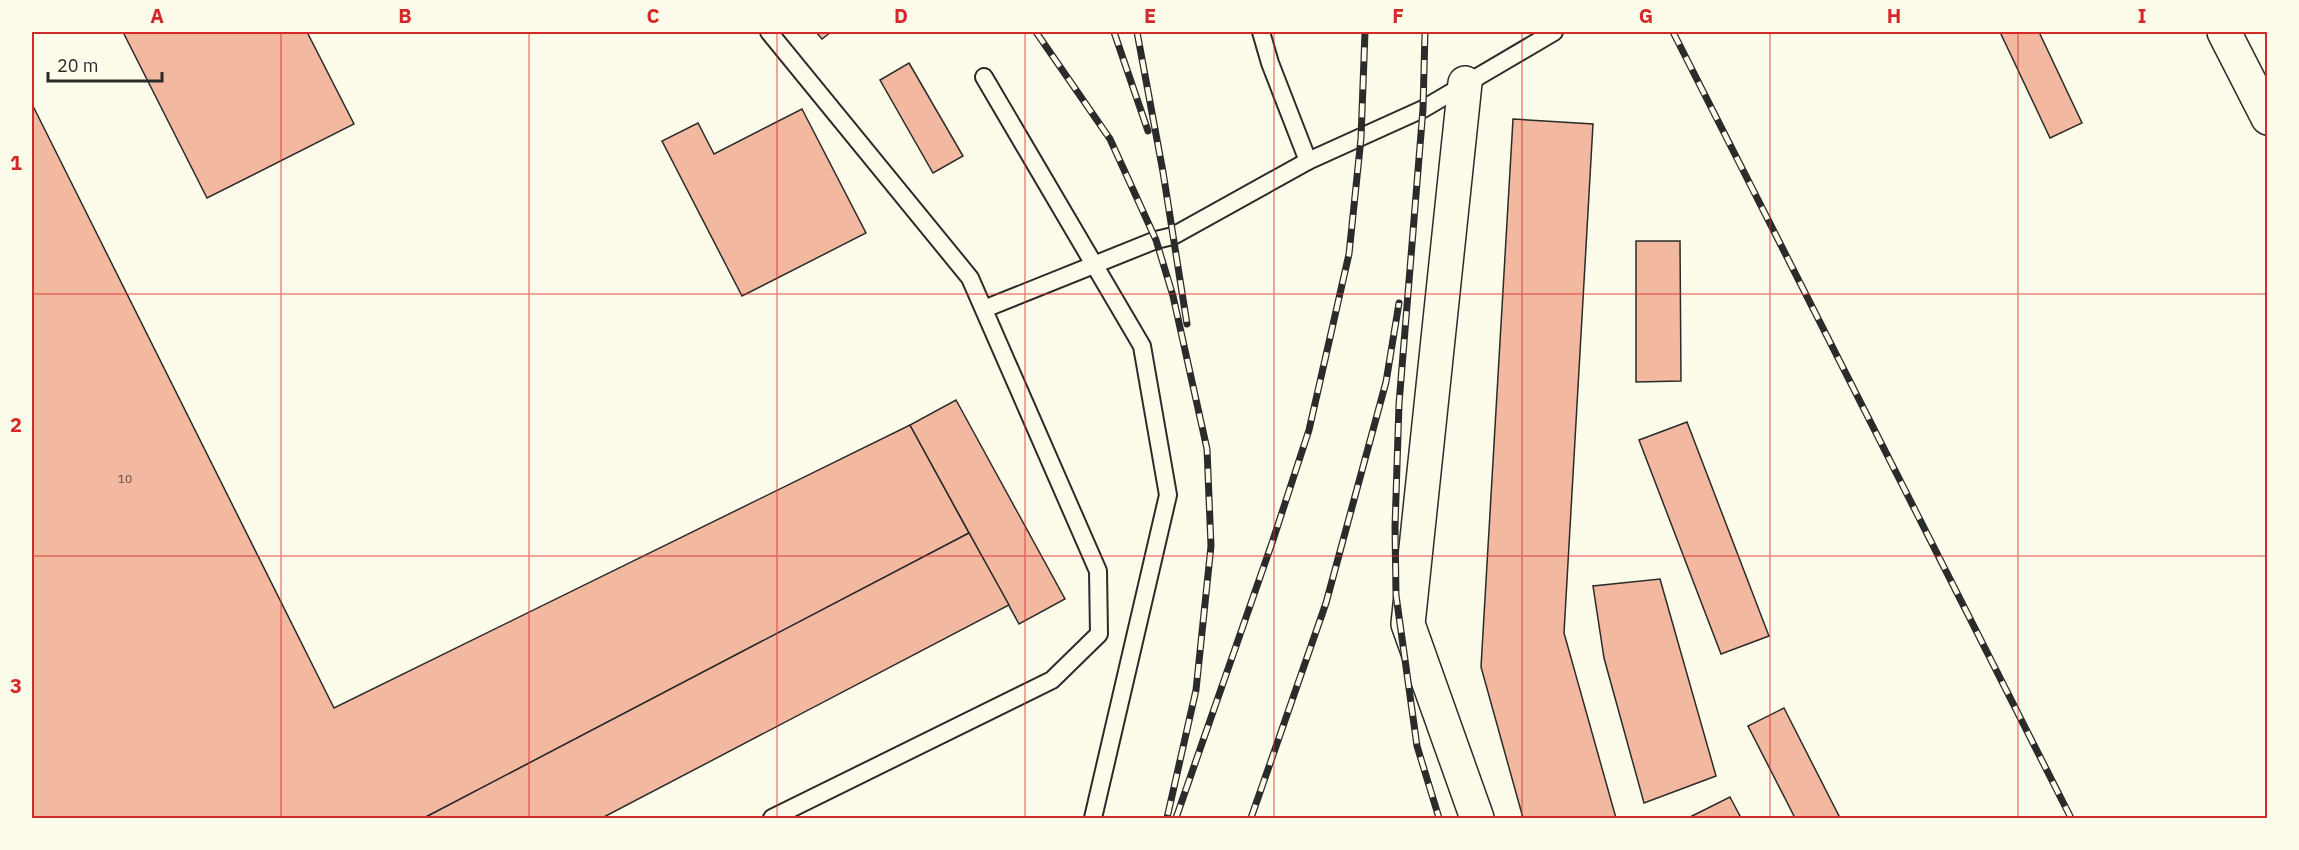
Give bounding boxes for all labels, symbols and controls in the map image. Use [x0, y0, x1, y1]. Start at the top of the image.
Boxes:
text: A [150, 2, 164, 29]
text: B [398, 2, 412, 29]
text: C [646, 2, 660, 29]
text: D [894, 2, 908, 29]
text: E [1144, 2, 1156, 29]
text: F [1392, 2, 1404, 29]
text: G [1639, 2, 1653, 29]
text: H [1887, 2, 1901, 29]
text: I [2138, 2, 2146, 29]
scale bar [48, 45, 162, 83]
text: 20 m [57, 54, 99, 77]
text: 1 [10, 149, 22, 176]
text: 2 [10, 411, 22, 438]
house number: 10 [118, 471, 132, 486]
text: 3 [10, 672, 22, 699]

